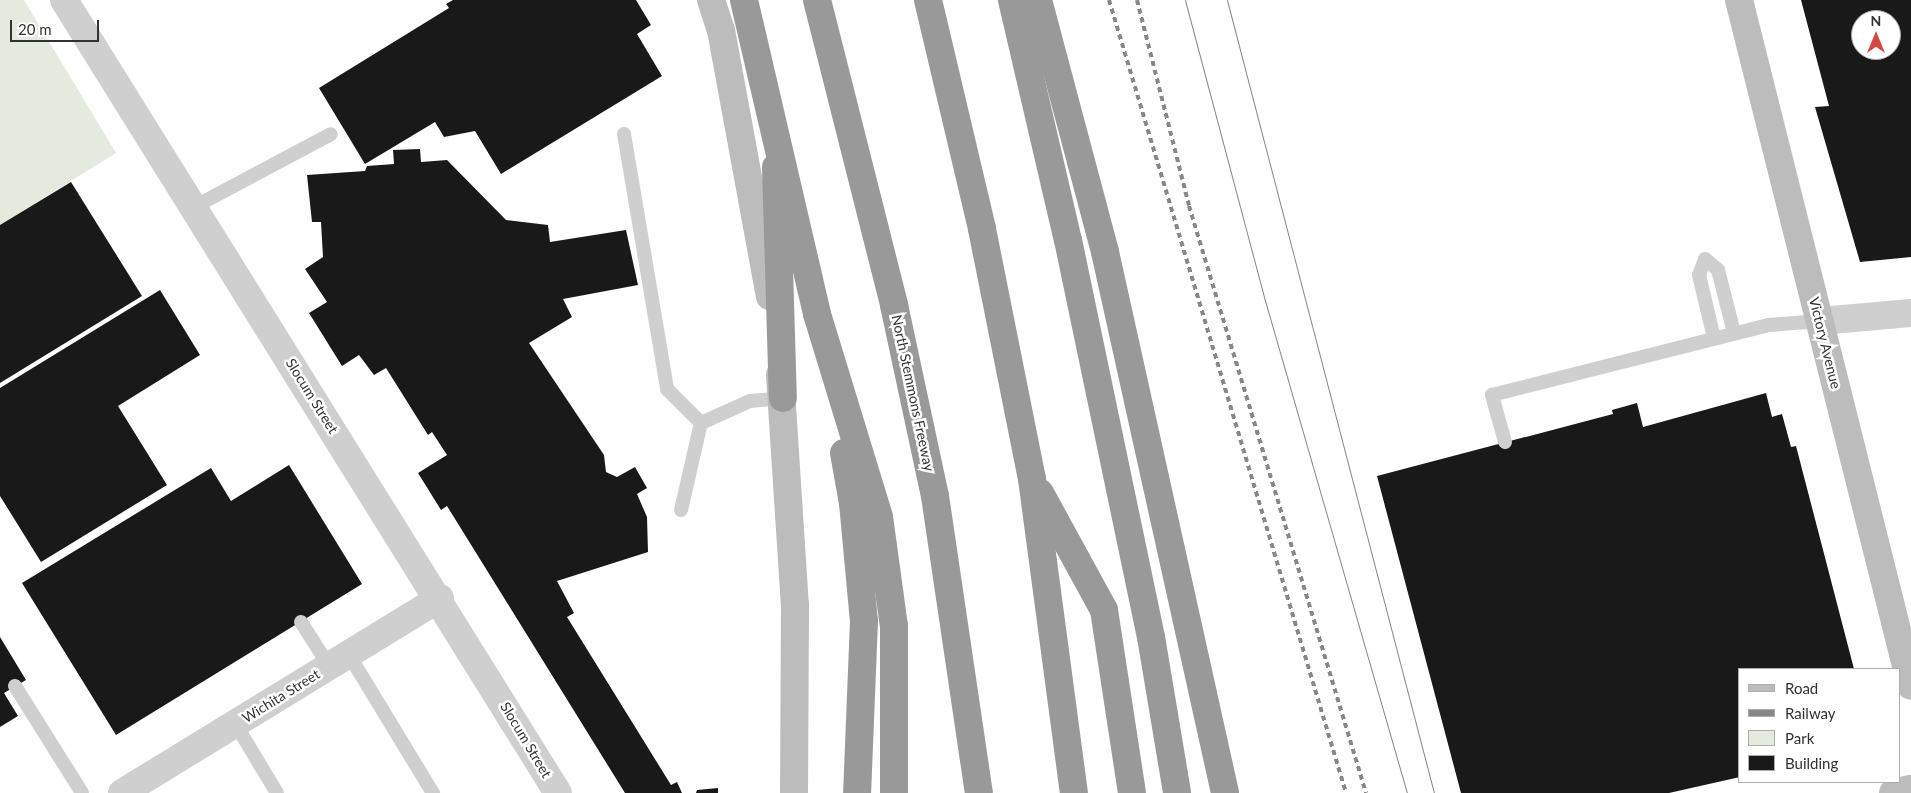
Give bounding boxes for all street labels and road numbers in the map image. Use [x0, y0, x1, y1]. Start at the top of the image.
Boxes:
street label: Victory Avenue [1805, 295, 1845, 391]
street label: North Stemmons Freeway [888, 313, 938, 473]
street label: Slocum Street [282, 355, 342, 437]
street label: Wichita Street [239, 666, 323, 726]
street label: Slocum Street [497, 699, 555, 781]

